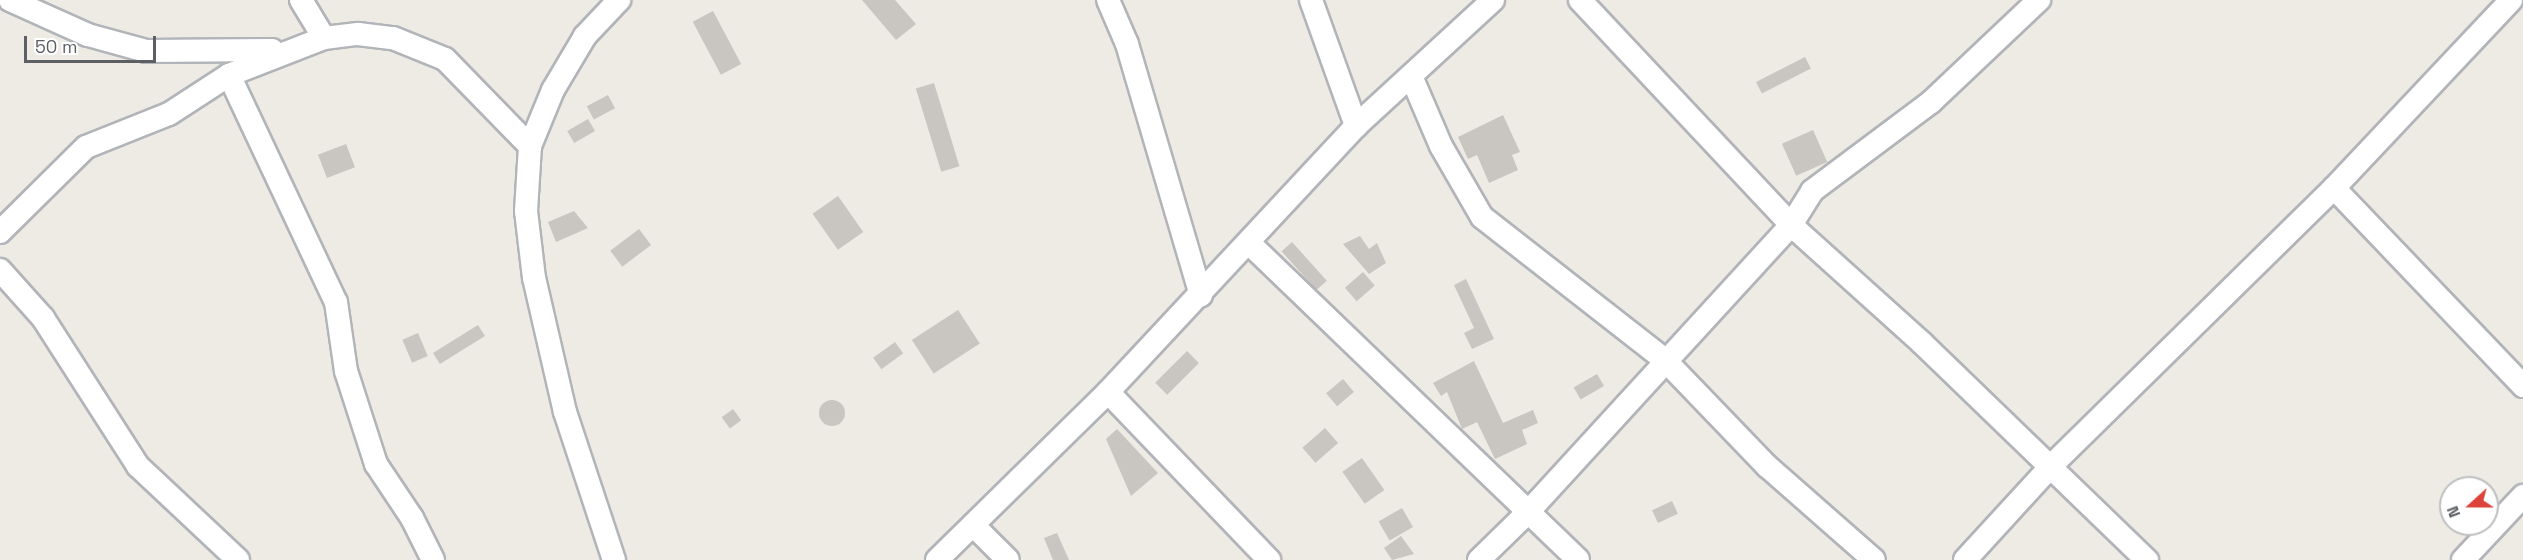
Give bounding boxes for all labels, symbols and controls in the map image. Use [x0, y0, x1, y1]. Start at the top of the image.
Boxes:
scale bar [27, 24, 159, 62]
text: 50 m [35, 35, 77, 58]
north arrow [2439, 476, 2499, 536]
text: N [2442, 503, 2465, 521]

